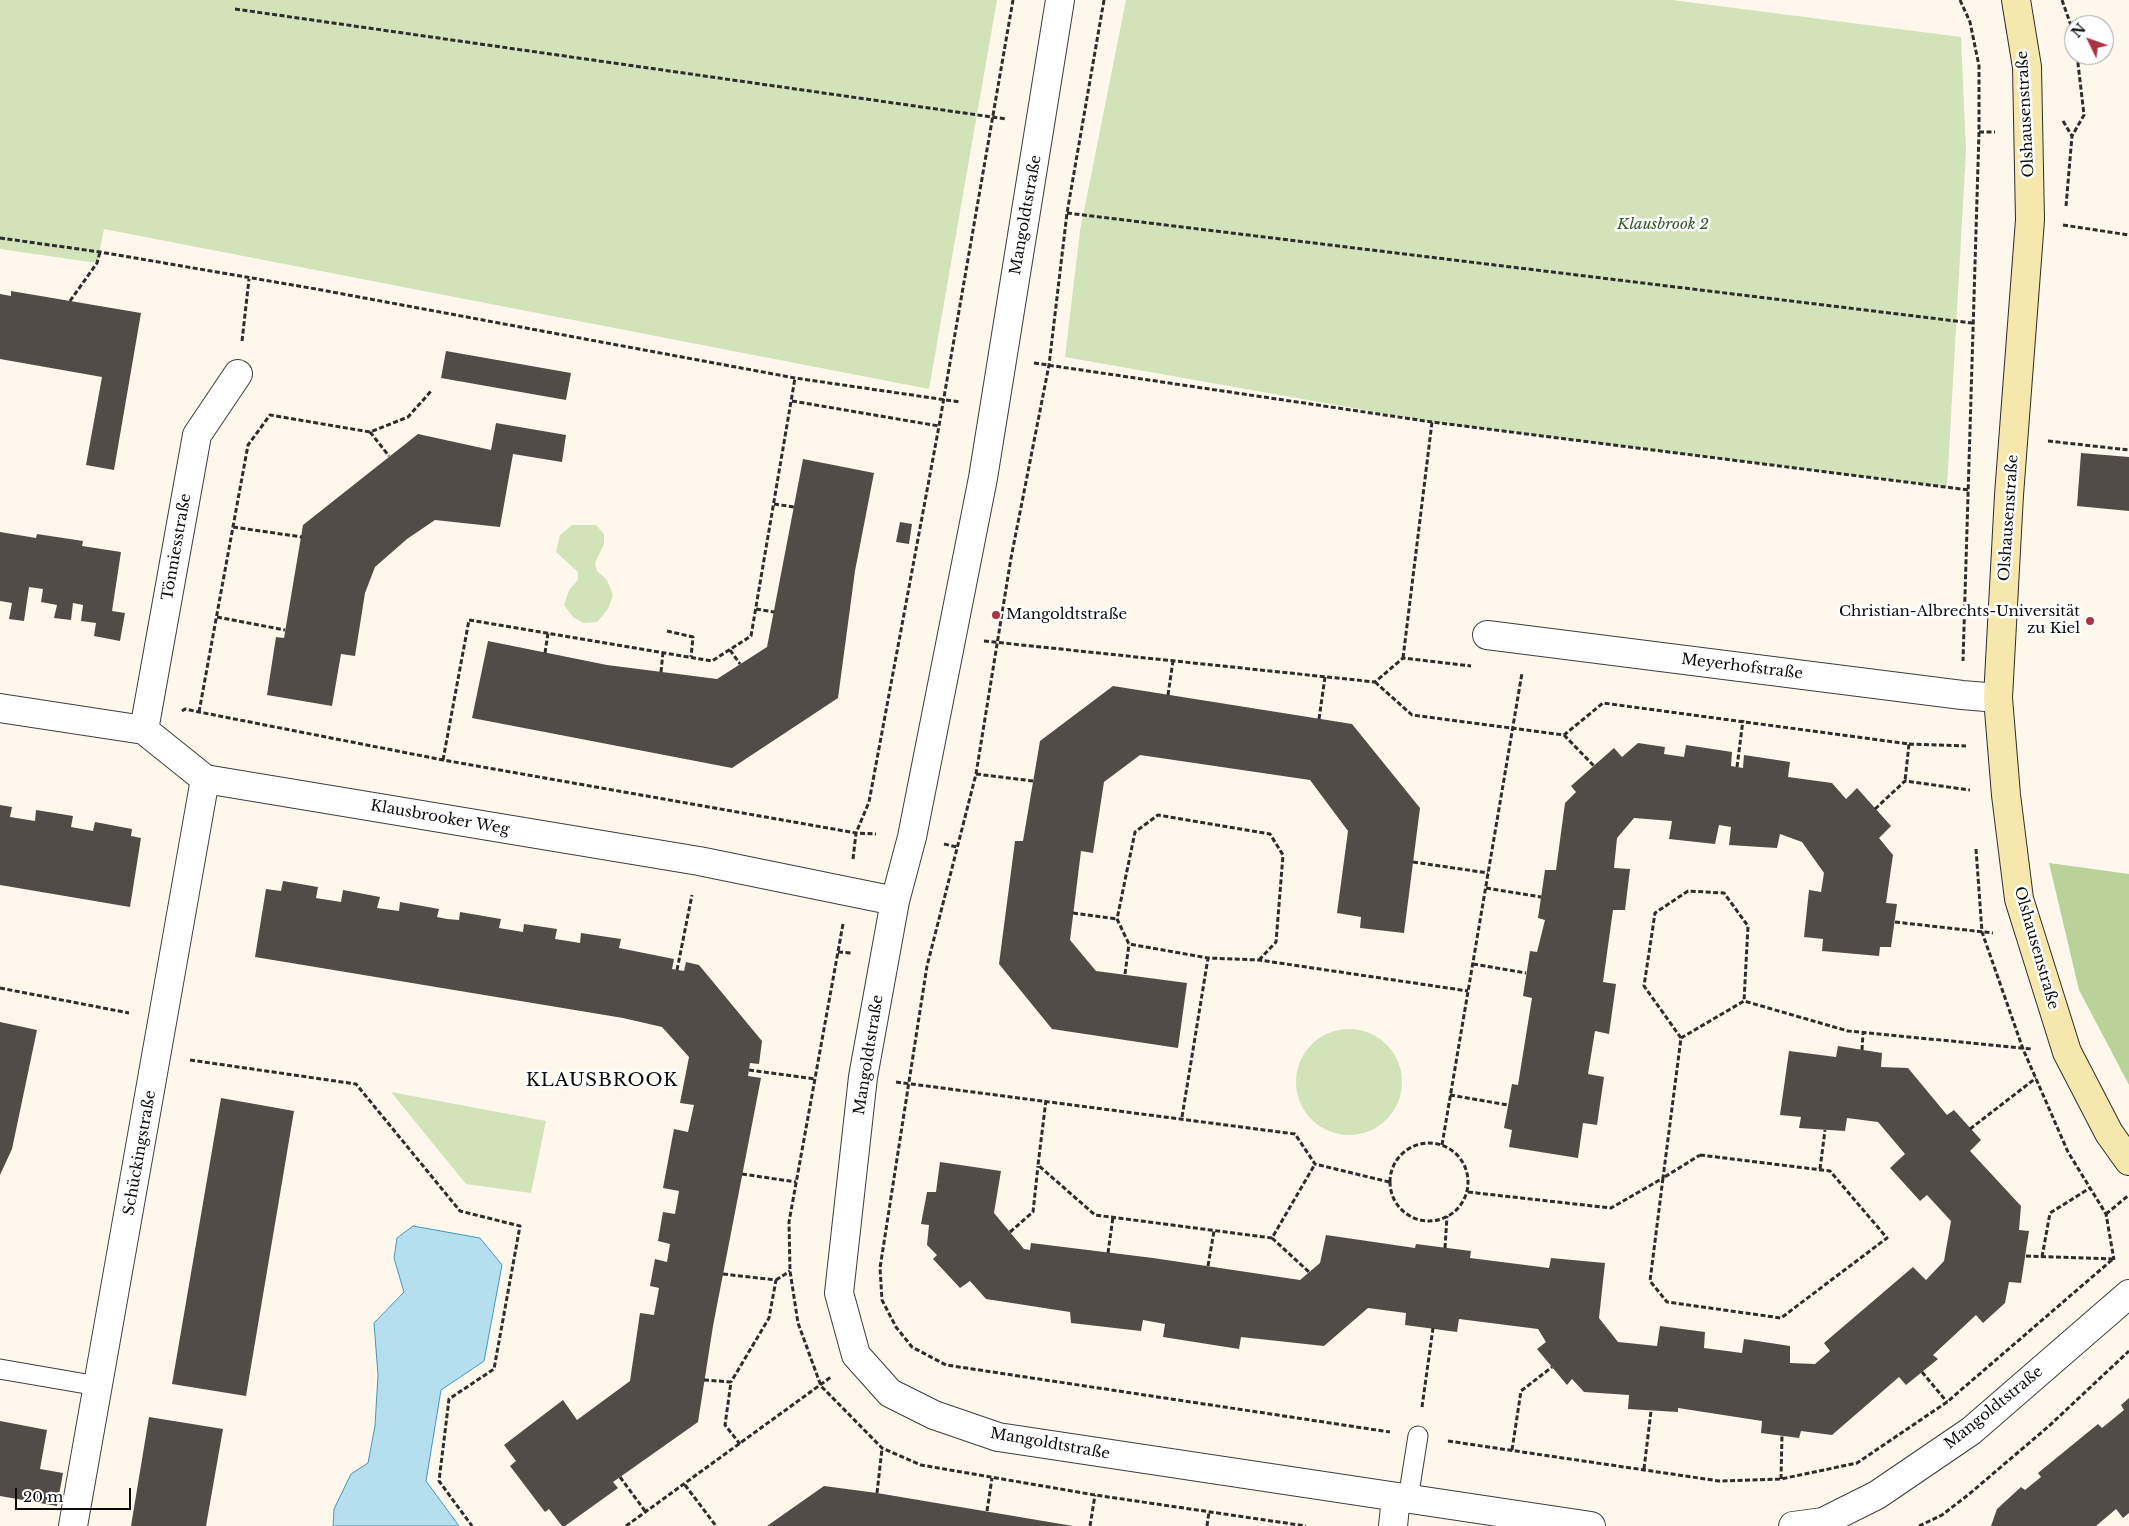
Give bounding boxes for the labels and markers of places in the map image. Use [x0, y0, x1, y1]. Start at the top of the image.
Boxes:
place label: Christian-Albrechts-Universität zu Kiel [1839, 603, 2080, 638]
place label: Mangoldtstraße [1006, 606, 1127, 624]
marker: Mangoldtstraße [990, 609, 1002, 621]
marker: Christian-Albrechts-Universität zu Kiel [2084, 615, 2096, 627]

